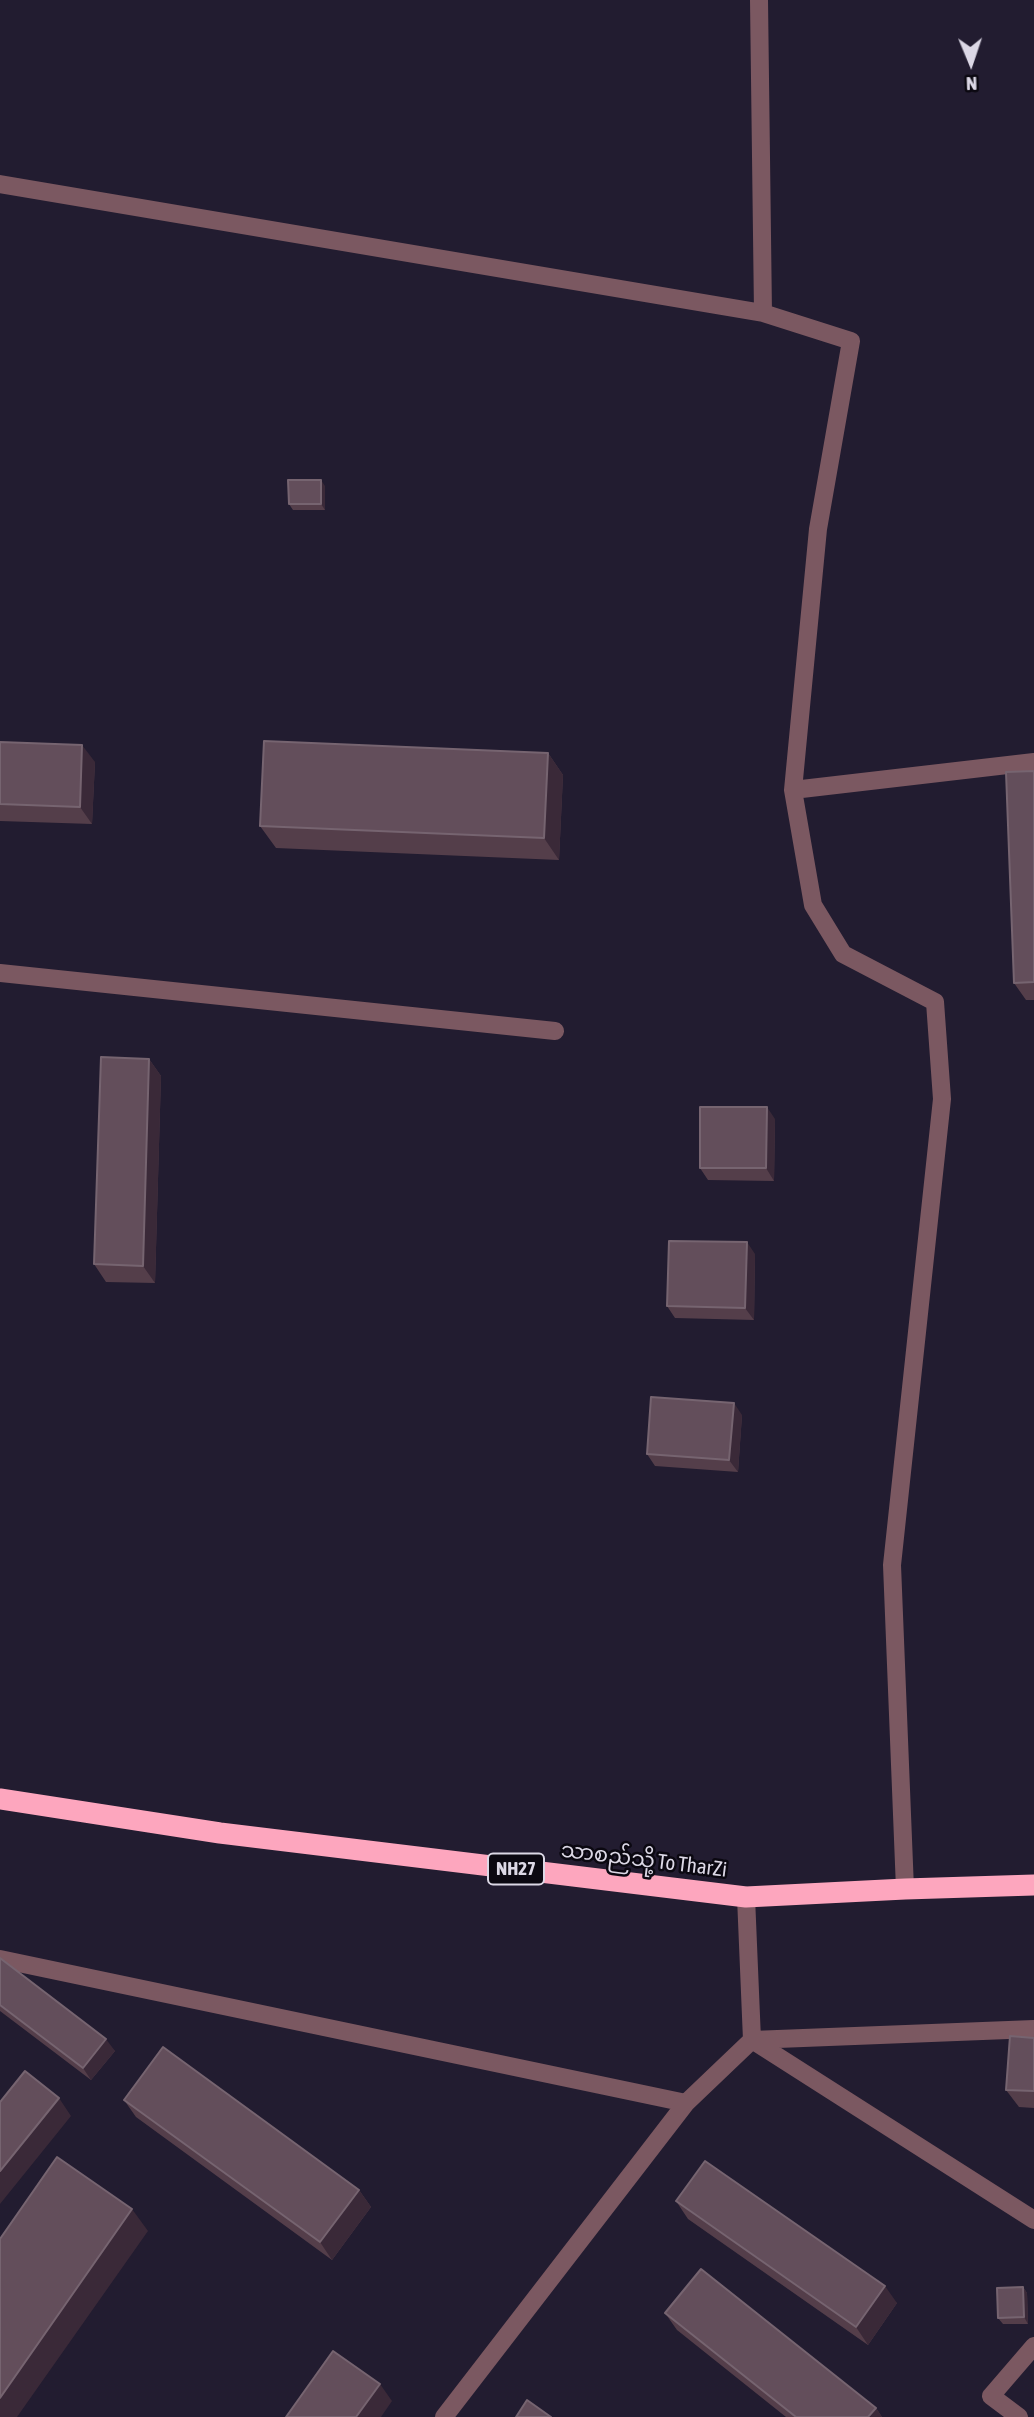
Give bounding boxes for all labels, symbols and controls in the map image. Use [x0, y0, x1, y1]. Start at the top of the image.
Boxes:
north arrow [936, 28, 1006, 98]
text: N [966, 73, 978, 95]
street label: သာစည်သို့ To TharZi [560, 1837, 728, 1883]
road number: NH27 [488, 1854, 544, 1884]

